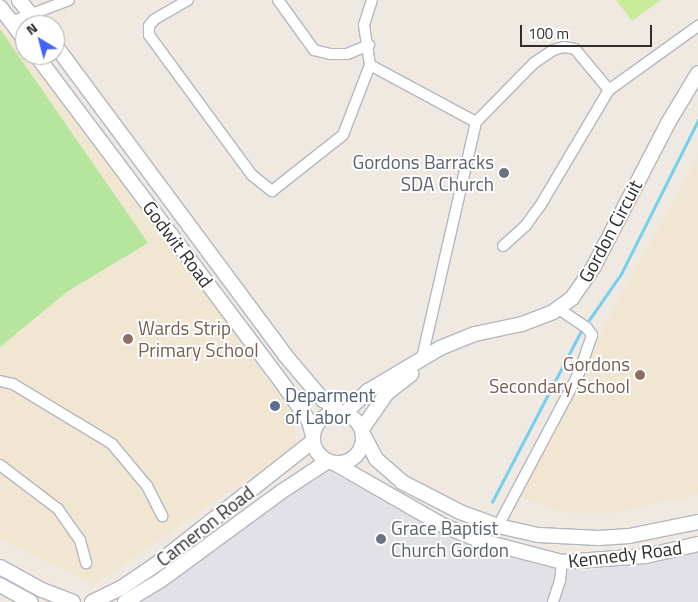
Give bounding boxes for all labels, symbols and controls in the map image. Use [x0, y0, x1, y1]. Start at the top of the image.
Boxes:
north arrow [15, 15, 65, 65]
scale bar [523, 15, 656, 47]
text: N [21, 17, 41, 40]
text: 100 m [528, 22, 569, 45]
place label: Gordons Barracks SDA Church [353, 151, 494, 195]
marker: Gordons Barracks SDA Church [498, 167, 510, 179]
street label: Gordon Circuit [574, 176, 646, 286]
street label: Godwit Road [138, 196, 218, 292]
place label: Wards Strip Primary School [138, 317, 259, 361]
marker: Wards Strip Primary School [122, 333, 134, 345]
place label: Gordons Secondary School [489, 353, 630, 397]
marker: Gordons Secondary School [634, 369, 646, 381]
place label: Deparment of Labor [285, 384, 375, 428]
marker: Deparment of Labor [269, 400, 281, 412]
street label: Cameron Road [152, 481, 258, 571]
place label: Grace Baptist Church Gordon [391, 517, 509, 561]
marker: Grace Baptist Church Gordon [375, 533, 387, 545]
street label: Kennedy Road [567, 536, 683, 572]

